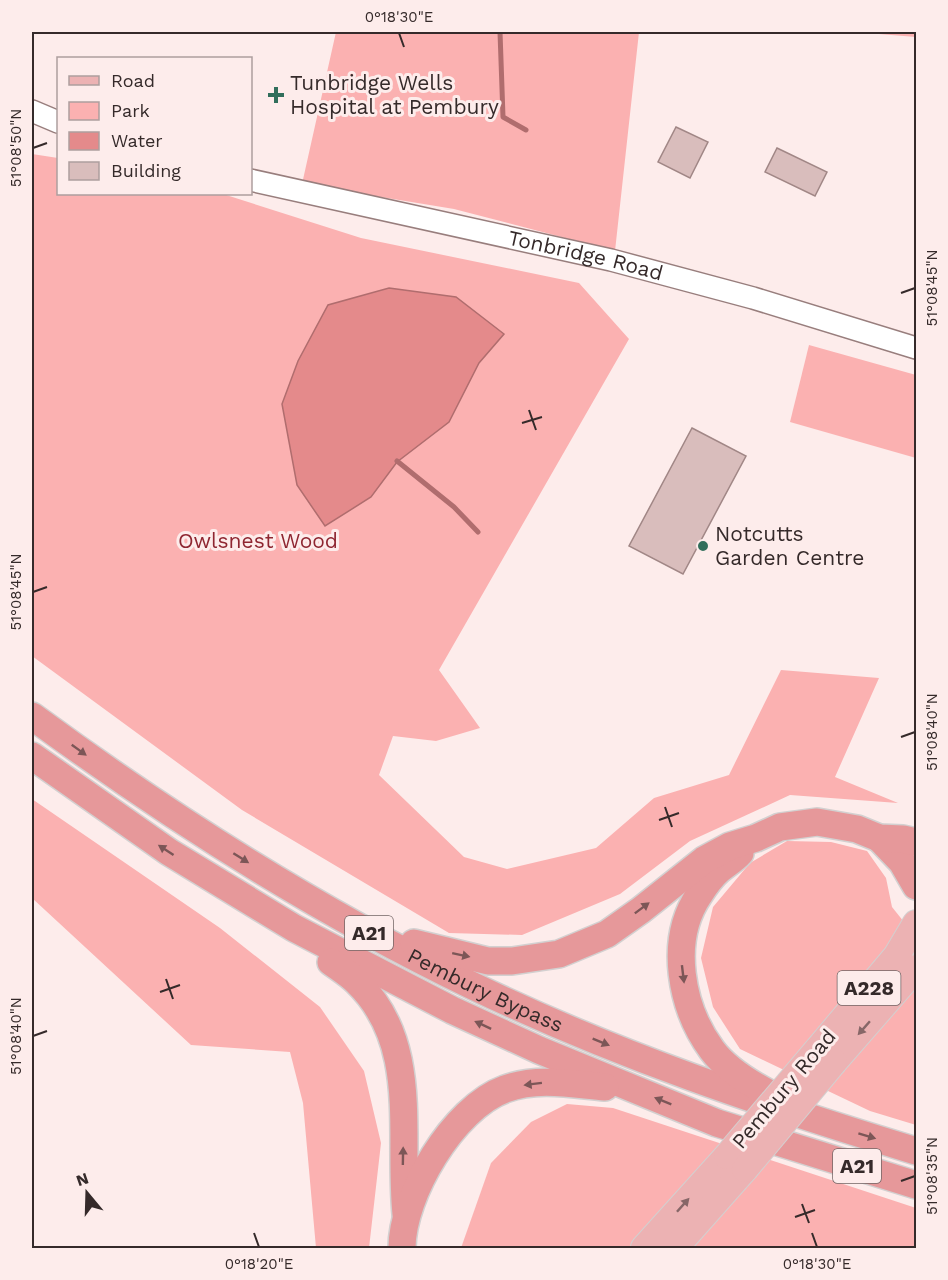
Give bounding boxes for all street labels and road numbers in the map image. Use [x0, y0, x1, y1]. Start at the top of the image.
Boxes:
street label: Tonbridge Road [506, 225, 666, 285]
road number: A21 [345, 916, 393, 950]
street label: Pembury Bypass [404, 943, 567, 1037]
road number: A228 [838, 971, 900, 1005]
street label: Pembury Road [726, 1024, 841, 1153]
road number: A21 [833, 1149, 881, 1183]

